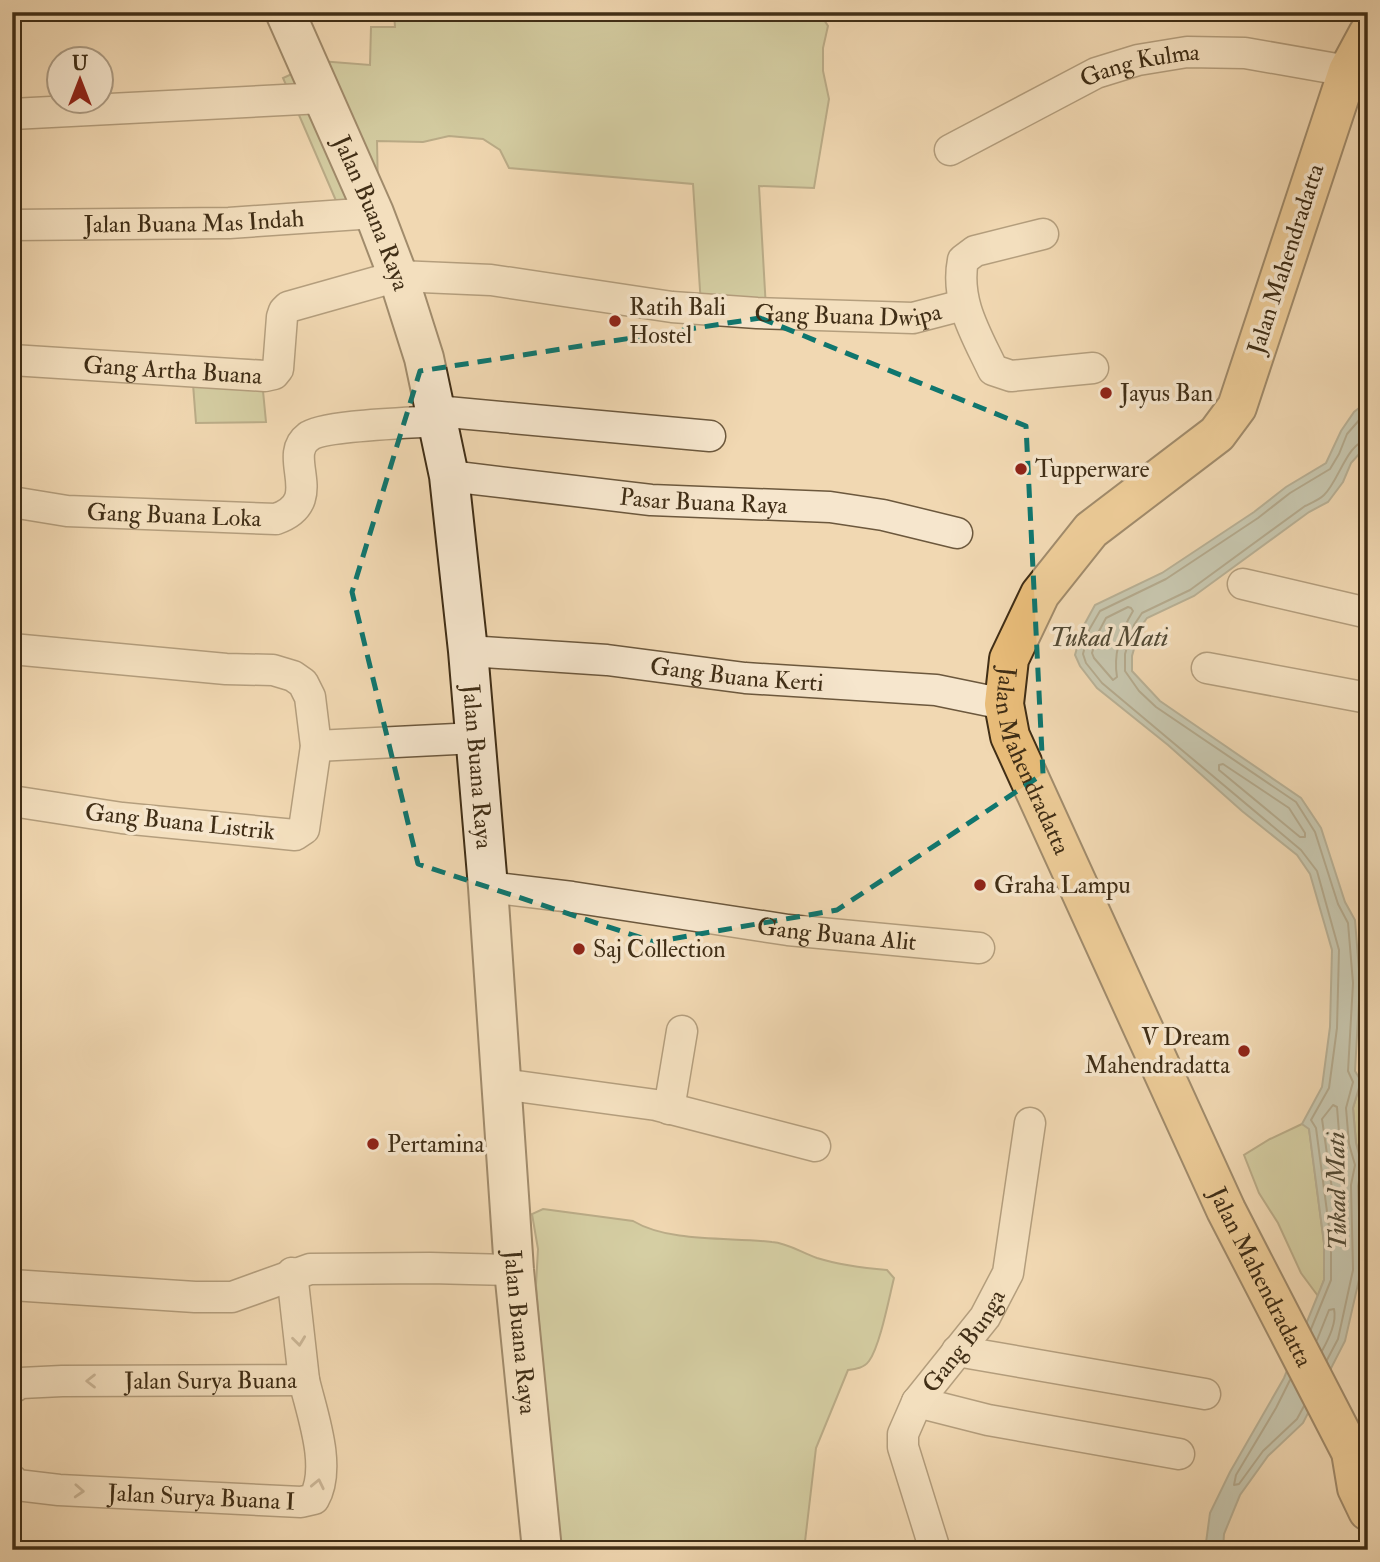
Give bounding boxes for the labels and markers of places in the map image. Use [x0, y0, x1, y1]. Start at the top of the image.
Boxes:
place label: Ratih Bali Hostel [629, 292, 726, 351]
marker: Ratih Bali Hostel [607, 313, 623, 329]
place label: Jayus Ban [1119, 378, 1213, 409]
marker: Jayus Ban [1098, 385, 1114, 401]
place label: Tupperware [1035, 454, 1149, 485]
marker: Tupperware [1013, 461, 1029, 477]
place label: Graha Lampu [994, 870, 1131, 901]
marker: Graha Lampu [972, 877, 988, 893]
place label: Saj Collection [593, 934, 726, 965]
marker: Saj Collection [571, 941, 587, 957]
place label: V Dream Mahendradatta [1084, 1022, 1231, 1081]
marker: V Dream Mahendradatta [1236, 1043, 1252, 1059]
place label: Pertamina [387, 1129, 485, 1160]
marker: Pertamina [365, 1136, 381, 1152]

